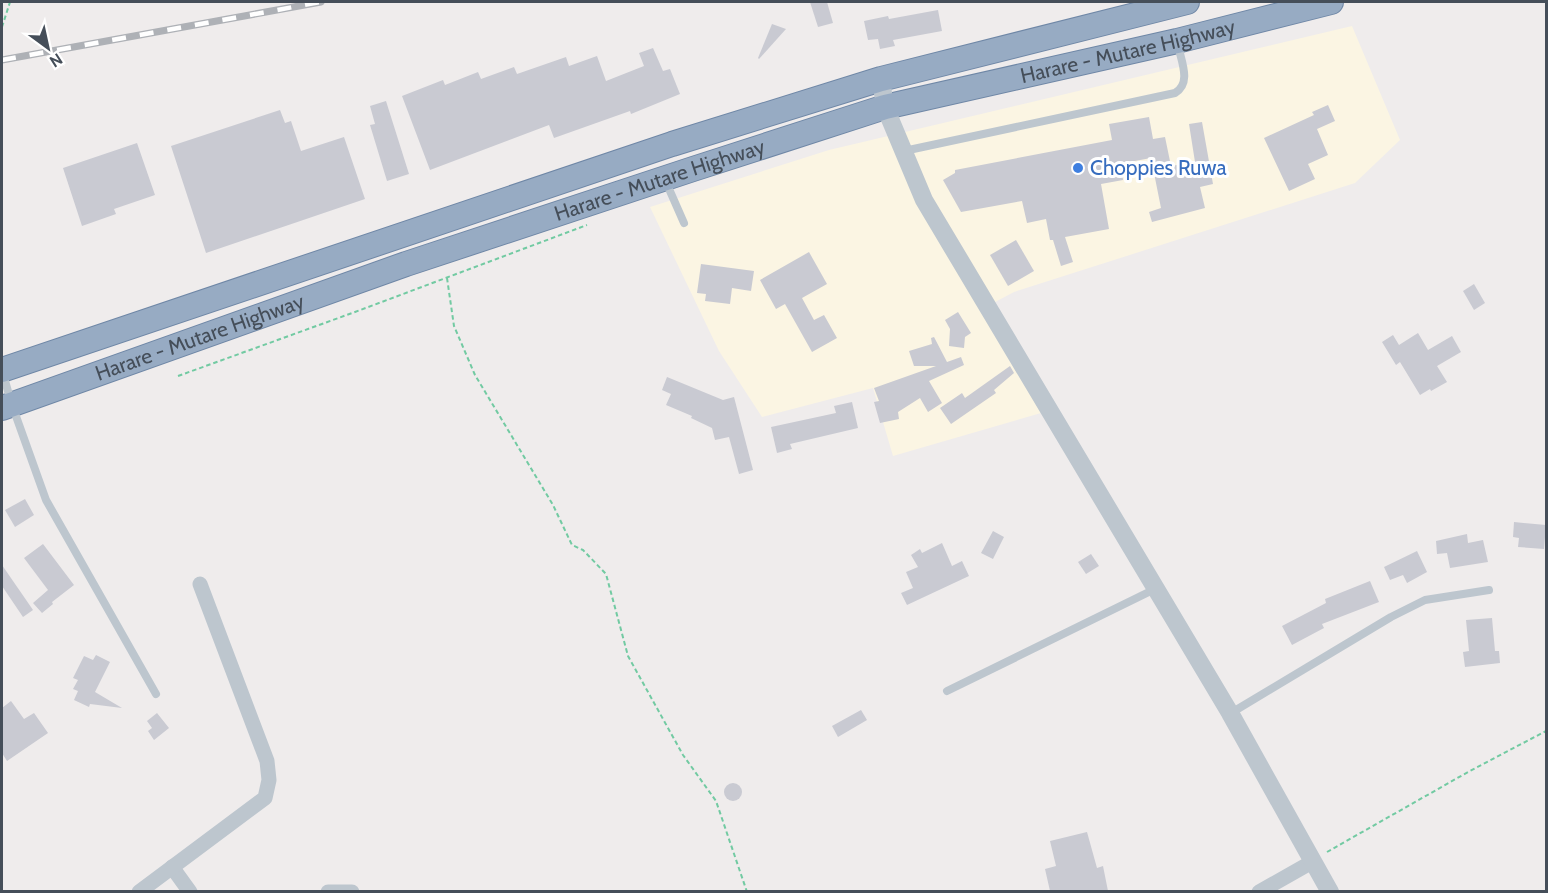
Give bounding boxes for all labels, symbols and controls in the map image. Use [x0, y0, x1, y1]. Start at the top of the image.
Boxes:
street label: Harare - Mutare Highway [1018, 14, 1238, 88]
north arrow [18, 18, 78, 78]
text: N [46, 49, 66, 71]
street label: Harare - Mutare Highway [551, 134, 768, 226]
place label: Choppies Ruwa [1090, 155, 1227, 180]
marker: Choppies Ruwa [1071, 161, 1085, 175]
street label: Harare - Mutare Highway [92, 288, 308, 386]

